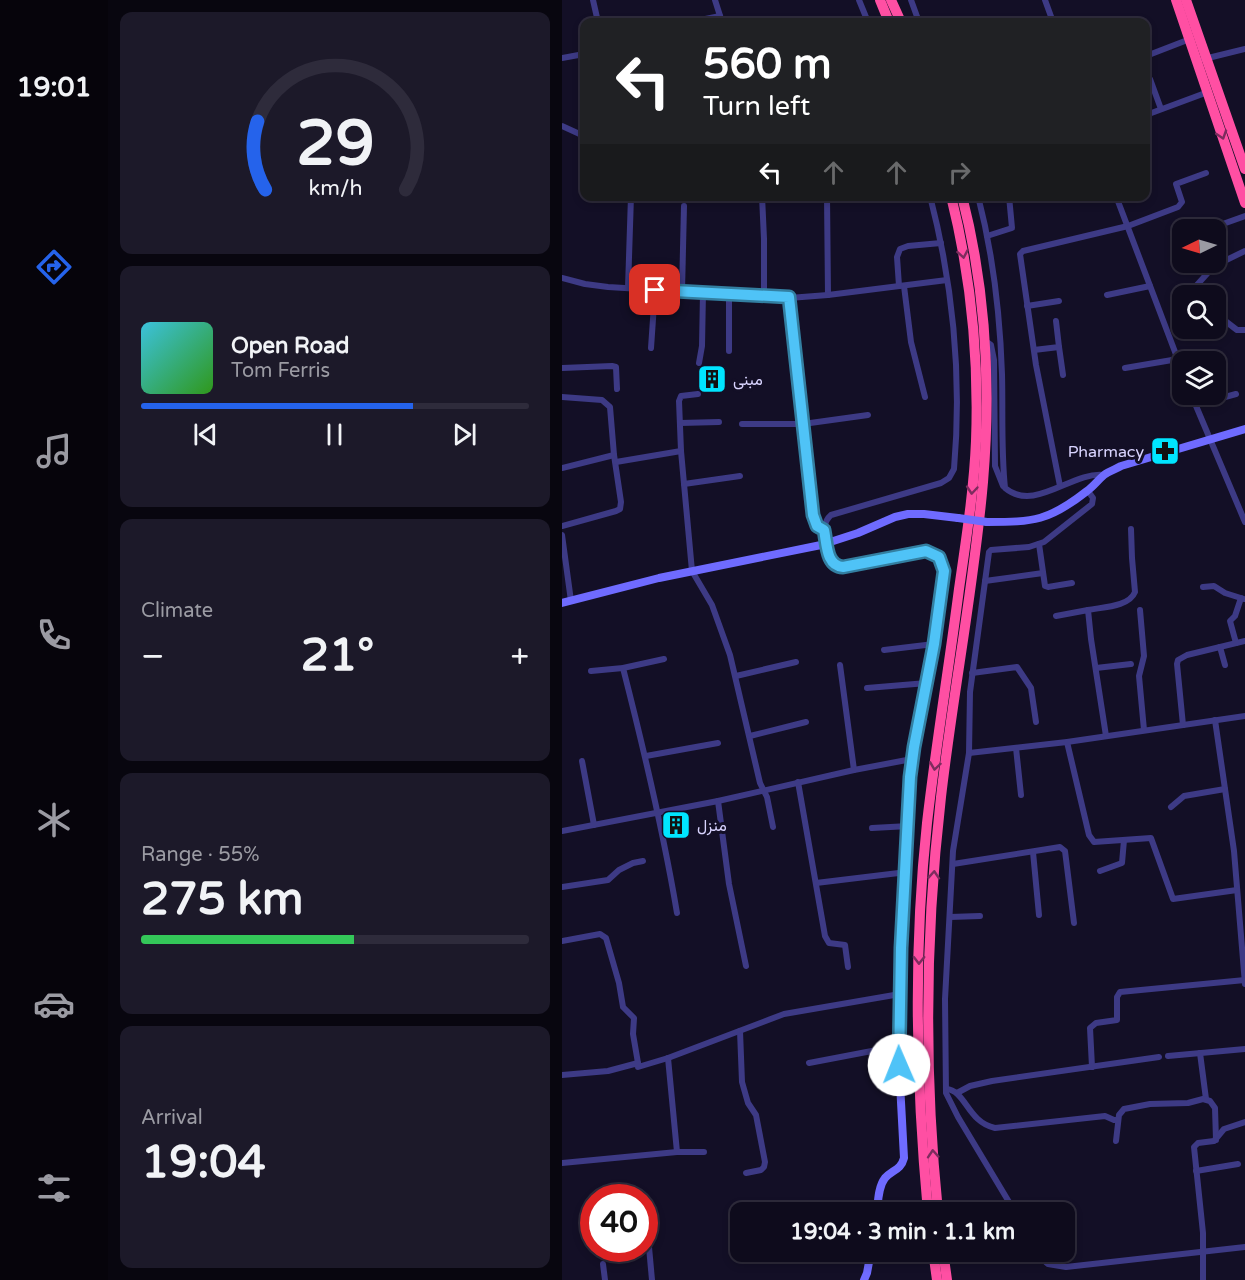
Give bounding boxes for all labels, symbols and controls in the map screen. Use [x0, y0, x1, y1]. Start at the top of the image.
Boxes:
text: 560 m [703, 39, 832, 90]
icon: left [604, 42, 682, 120]
text: 19:01 [17, 71, 91, 104]
text: Turn left [703, 90, 810, 123]
text: 29 [296, 107, 374, 182]
one-way arrow [1215, 129, 1227, 140]
icon: left [754, 156, 787, 189]
icon: ahead [817, 156, 850, 189]
icon: ahead [880, 156, 913, 189]
icon: right [943, 156, 976, 189]
text: km/h [308, 175, 362, 201]
north arrow [1172, 219, 1226, 273]
map controls [1172, 219, 1226, 405]
icon: directions [33, 246, 75, 288]
one-way arrow [957, 249, 969, 258]
pin [629, 264, 680, 315]
icon: arrive [638, 273, 671, 306]
button: search [1172, 285, 1226, 339]
text: Open Road [231, 333, 349, 359]
button: layers [1172, 351, 1226, 405]
text: Tom Ferris [231, 359, 330, 383]
building icon: مبنى [696, 363, 728, 395]
place label: مبنى [733, 370, 763, 390]
icon: previous [189, 418, 222, 451]
icon: pause [318, 418, 351, 451]
icon: next [448, 418, 481, 451]
icon: music [33, 430, 75, 472]
pharmacy icon: Pharmacy [1149, 435, 1181, 467]
place label: Pharmacy [1068, 442, 1144, 462]
one-way arrow [966, 485, 979, 494]
text: Climate [141, 599, 213, 623]
icon: phone [33, 614, 75, 656]
text: 21° [301, 629, 374, 683]
text: − [141, 637, 165, 676]
text: + [510, 637, 529, 676]
one-way arrow [929, 762, 941, 771]
icon: climate [33, 799, 75, 841]
building icon: منزل [660, 809, 692, 841]
place label: منزل [697, 816, 727, 836]
text: Range · 55% [141, 843, 260, 867]
one-way arrow [927, 870, 940, 880]
text: 275 km [141, 873, 303, 927]
one-way arrow [912, 956, 925, 965]
icon: car [33, 983, 75, 1025]
position arrow [867, 1033, 931, 1097]
text: Arrival [141, 1106, 203, 1130]
text: 19:04 [141, 1136, 266, 1190]
one-way arrow [927, 1149, 940, 1158]
icon: filters [33, 1167, 75, 1209]
speed limit sign: 40 [580, 1184, 658, 1262]
text: 19:04 · 3 min · 1.1 km [790, 1219, 1015, 1245]

